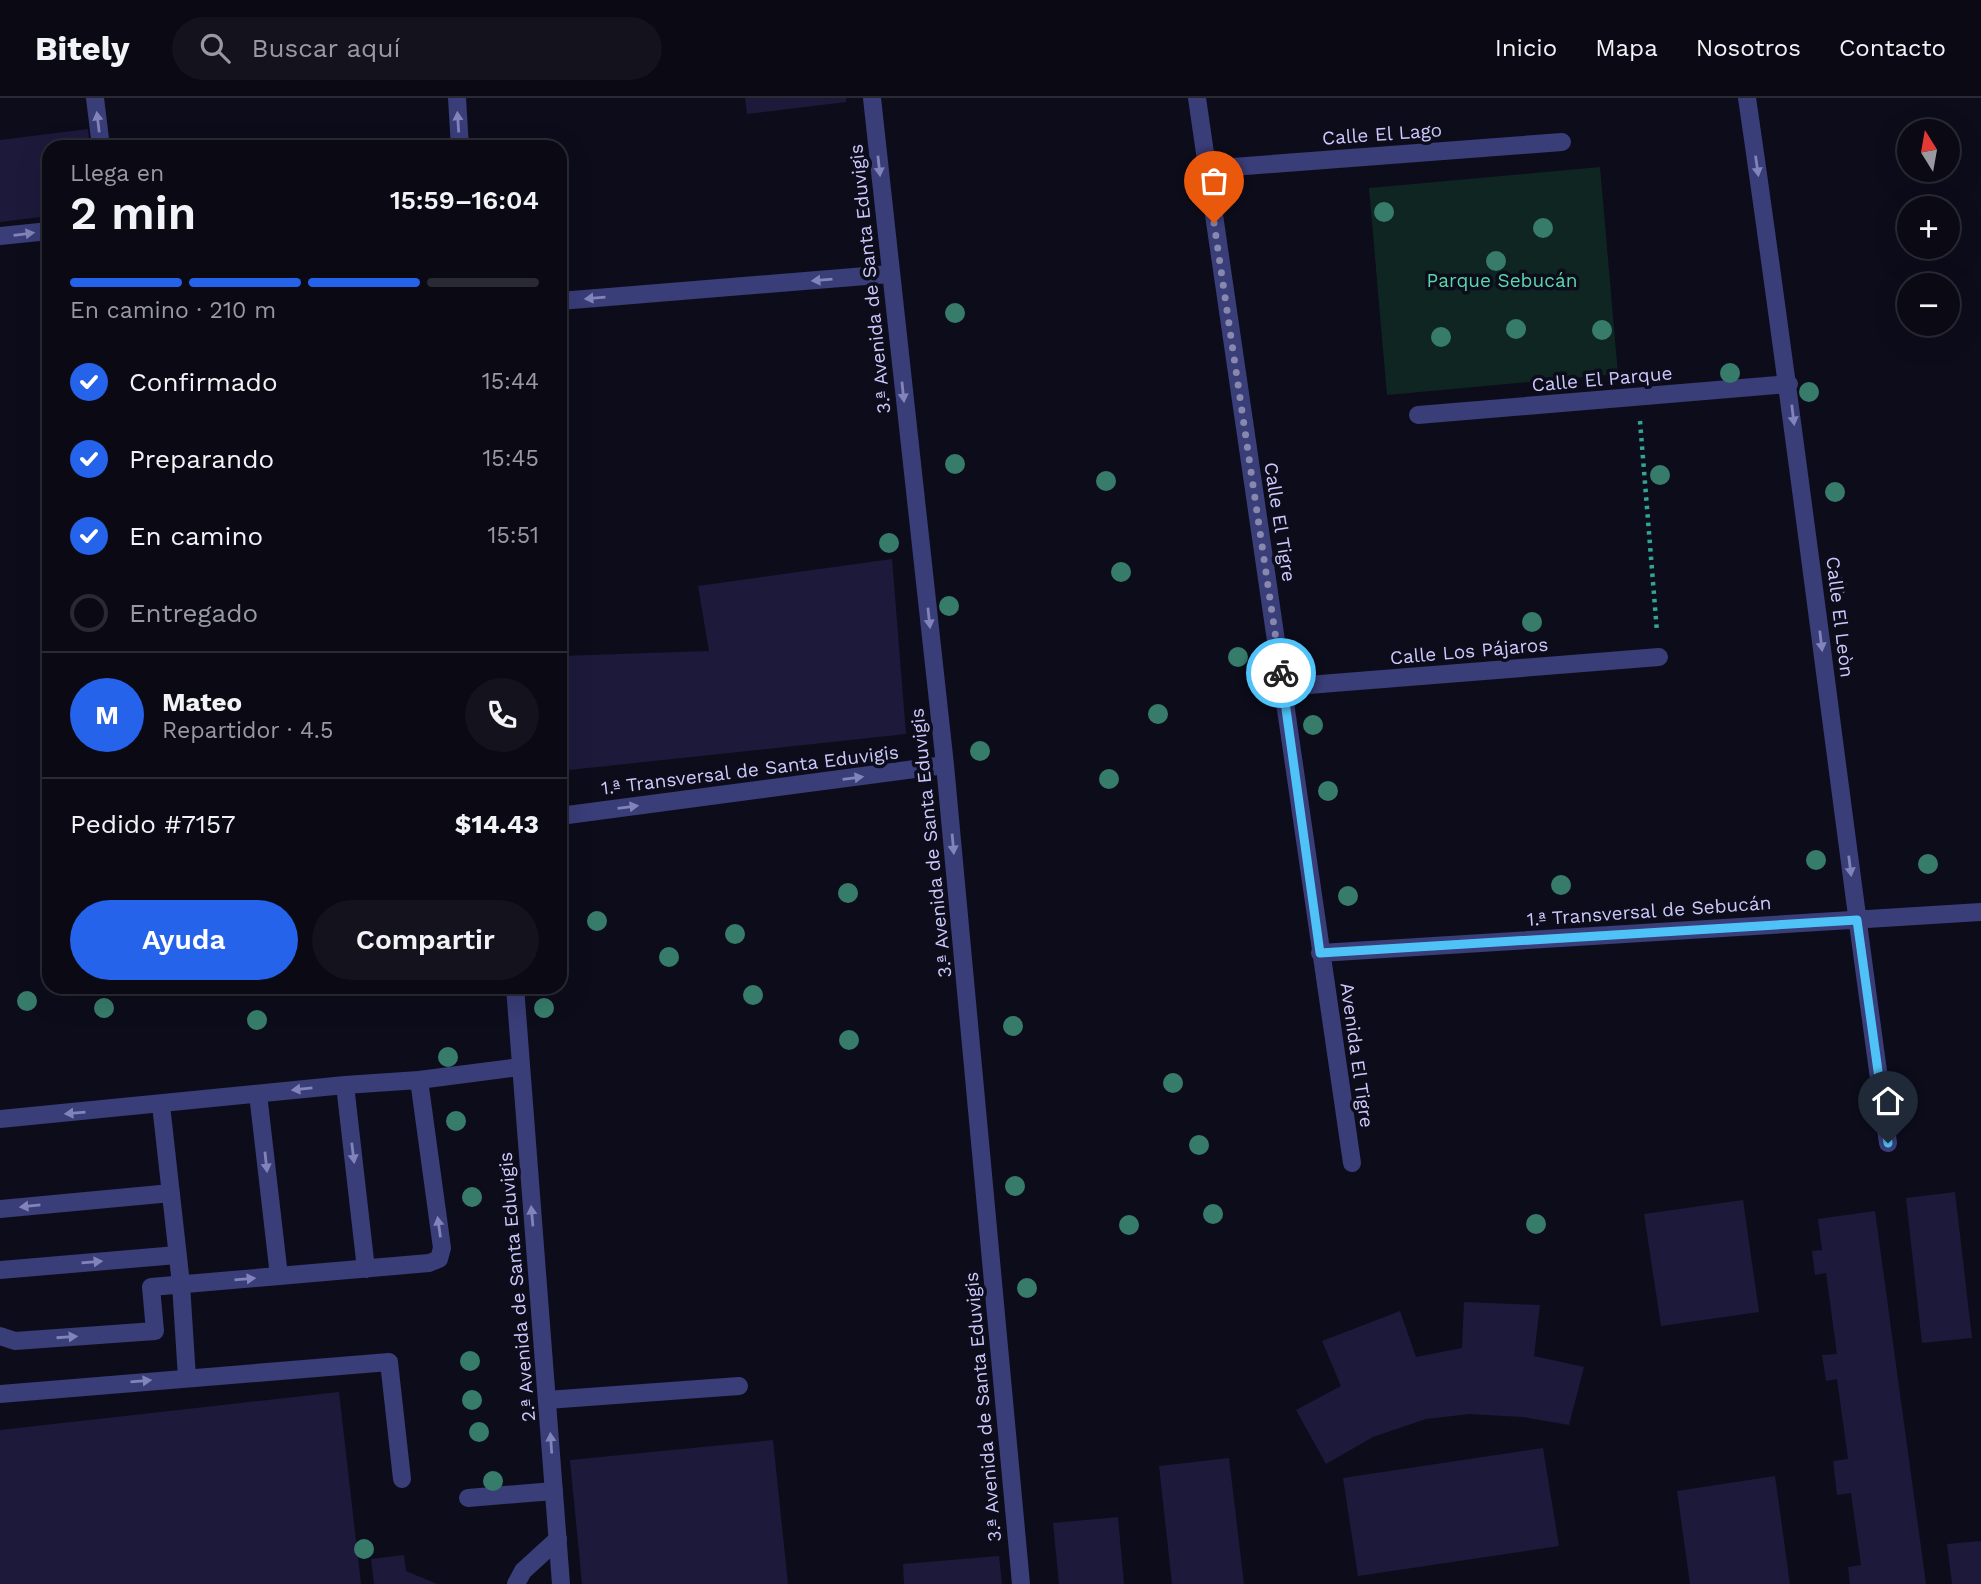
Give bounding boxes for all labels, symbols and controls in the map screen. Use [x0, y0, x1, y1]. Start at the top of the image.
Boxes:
search box [172, 17, 662, 80]
text: Bitely [35, 29, 130, 68]
icon: search [196, 29, 234, 67]
text: Buscar aquí [252, 33, 400, 63]
text: Inicio [1495, 34, 1557, 62]
text: Mapa [1595, 34, 1658, 62]
text: Nosotros [1696, 34, 1801, 62]
text: Contacto [1839, 34, 1946, 62]
one-way arrow [92, 111, 103, 133]
one-way arrow [453, 111, 464, 133]
street label: Calle El Lago [1321, 118, 1443, 150]
north arrow [1897, 119, 1960, 182]
map controls [1897, 119, 1960, 336]
street label: 3.ª Avenida de Santa Eduvigis [844, 143, 896, 415]
pin [1184, 151, 1244, 223]
one-way arrow [873, 155, 884, 177]
one-way arrow [1752, 155, 1763, 177]
text: Llega en [70, 160, 164, 187]
icon: bag [1195, 162, 1233, 200]
text: 15:59–16:04 [390, 185, 539, 215]
text: 2 min [70, 186, 196, 240]
button: + [1897, 196, 1960, 259]
one-way arrow [14, 228, 36, 239]
park label: Parque Sebucán [1427, 269, 1577, 292]
button: − [1897, 273, 1960, 336]
one-way arrow [811, 275, 833, 286]
one-way arrow [584, 293, 606, 304]
text: En camino · 210 m [70, 297, 276, 324]
street label: Calle El Parque [1531, 361, 1673, 397]
icon: check [70, 363, 108, 401]
text: Confirmado [129, 367, 278, 397]
text: 15:44 [482, 368, 539, 395]
one-way arrow [898, 381, 909, 403]
one-way arrow [1787, 404, 1798, 426]
icon: check [70, 440, 108, 478]
text: Preparando [129, 444, 274, 474]
text: 15:45 [482, 445, 539, 472]
street label: Calle El Tigre [1259, 461, 1301, 583]
icon: check [70, 517, 108, 555]
text: En camino [129, 521, 263, 551]
text: 15:51 [487, 522, 539, 549]
street label: Calle El Leòn [1821, 555, 1859, 679]
text: Entregado [129, 598, 258, 628]
one-way arrow [923, 607, 934, 629]
one-way arrow [1816, 630, 1827, 652]
street label: Calle Los Pájaros [1389, 633, 1549, 669]
courier [1246, 638, 1316, 708]
icon: bike [1262, 654, 1300, 692]
button: phone [465, 678, 539, 752]
text: Mateo [162, 687, 242, 717]
text: M [95, 700, 119, 730]
street label: 3.ª Avenida de Santa Eduvigis [905, 707, 957, 979]
text: Repartidor · 4.5 [162, 717, 333, 744]
street label: 1.ª Transversal de Santa Eduvigis [600, 740, 900, 800]
one-way arrow [843, 772, 865, 783]
one-way arrow [617, 801, 639, 812]
text: Pedido #7157 [70, 809, 236, 839]
text: $14.43 [455, 809, 539, 839]
one-way arrow [947, 834, 958, 856]
one-way arrow [1845, 856, 1856, 878]
street label: 1.ª Transversal de Sebucán [1526, 891, 1772, 931]
button: Ayuda [70, 900, 298, 980]
button: Compartir [312, 900, 539, 980]
street label: Avenida El Tigre [1335, 981, 1379, 1129]
pin [1858, 1071, 1918, 1143]
icon: home [1869, 1082, 1907, 1120]
one-way arrow [291, 1084, 313, 1095]
one-way arrow [64, 1107, 86, 1118]
one-way arrow [348, 1142, 359, 1164]
one-way arrow [261, 1151, 272, 1173]
street label: 2.ª Avenida de Santa Eduvigis [494, 1151, 540, 1423]
one-way arrow [19, 1201, 41, 1212]
one-way arrow [526, 1205, 537, 1227]
one-way arrow [433, 1216, 444, 1238]
one-way arrow [82, 1256, 104, 1267]
street label: 3.ª Avenida de Santa Eduvigis [960, 1271, 1006, 1543]
one-way arrow [235, 1273, 257, 1284]
one-way arrow [56, 1331, 78, 1342]
one-way arrow [130, 1375, 152, 1386]
one-way arrow [545, 1431, 556, 1453]

